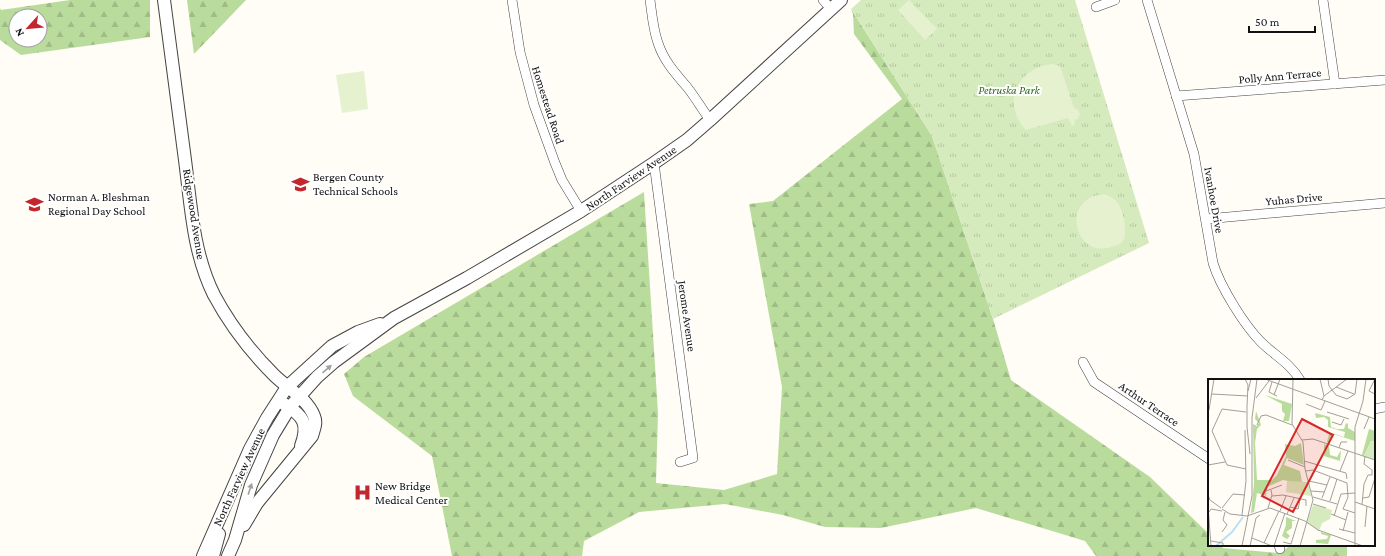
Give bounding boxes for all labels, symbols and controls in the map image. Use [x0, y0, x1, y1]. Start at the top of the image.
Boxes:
north arrow [8, 8, 48, 48]
scale bar [1249, 8, 1315, 34]
text: 50 m [1255, 15, 1280, 29]
text: N [12, 26, 26, 39]
street label: Homestead Road [529, 64, 567, 146]
street label: Polly Ann Terrace [1238, 65, 1322, 87]
park label: Petruska Park [978, 83, 1041, 97]
street label: North Farview Avenue [583, 142, 679, 214]
street label: Ivanhoe Drive [1201, 166, 1227, 234]
street label: Ridgewood Avenue [180, 168, 208, 260]
place label: Bergen County Technical Schools [313, 170, 398, 198]
school or university icon: Bergen County Technical Schools [290, 174, 310, 194]
place label: Norman A. Bleshman Regional Day School [48, 190, 150, 218]
street label: Yuhas Drive [1265, 190, 1323, 208]
school or university icon: Norman A. Bleshman Regional Day School [25, 194, 45, 214]
street label: Jerome Avenue [675, 279, 699, 352]
one-way arrow [321, 364, 332, 373]
street label: Arthur Terrace [1116, 379, 1182, 429]
inset map [1208, 379, 1375, 546]
street label: North Farview Avenue [210, 426, 268, 528]
place label: New Bridge Medical Center [375, 479, 449, 507]
one-way arrow [247, 483, 253, 495]
hospital icon: New Bridge Medical Center [352, 483, 372, 503]

